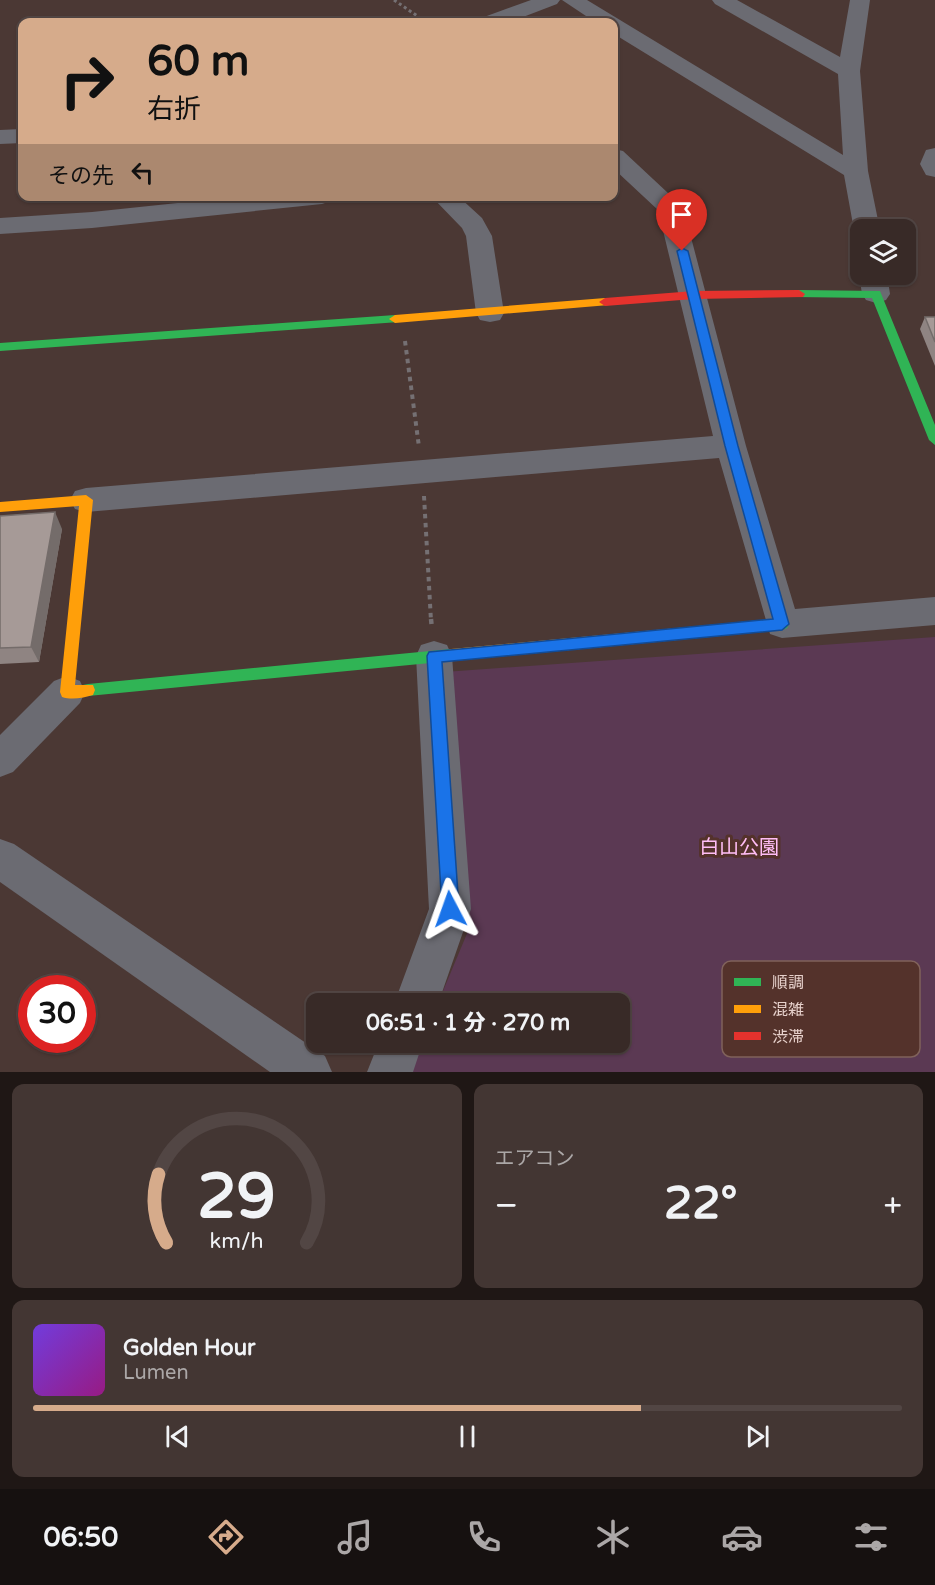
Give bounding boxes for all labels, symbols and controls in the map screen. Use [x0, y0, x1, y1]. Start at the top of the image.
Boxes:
text: 60 m [147, 36, 249, 87]
icon: right [48, 42, 126, 120]
text: 右折 [147, 93, 201, 126]
icon: left [126, 156, 159, 189]
text: その先 [48, 163, 114, 189]
pin [656, 189, 707, 251]
icon: arrive [665, 198, 698, 231]
map controls [850, 219, 916, 285]
button: layers [850, 219, 916, 285]
park label: 白山公園 [699, 836, 779, 860]
position arrow [418, 877, 482, 941]
legend [722, 961, 920, 1057]
text: 順調 [772, 973, 804, 993]
speed limit sign: 30 [18, 975, 96, 1053]
text: 混雑 [772, 1000, 804, 1020]
text: 06:51 · 1 分 · 270 m [366, 1010, 570, 1036]
text: 渋滞 [772, 1027, 804, 1047]
text: エアコン [495, 1147, 575, 1171]
text: 29 [198, 1160, 276, 1235]
text: 22° [664, 1177, 737, 1231]
text: − [495, 1186, 518, 1225]
text: + [883, 1186, 902, 1225]
text: km/h [210, 1228, 264, 1254]
text: Golden Hour [123, 1335, 255, 1361]
text: Lumen [123, 1361, 189, 1385]
icon: previous [161, 1420, 194, 1453]
icon: pause [451, 1420, 484, 1453]
icon: next [741, 1420, 774, 1453]
icon: directions [205, 1516, 247, 1558]
icon: music [334, 1516, 376, 1558]
icon: phone [463, 1516, 505, 1558]
icon: climate [592, 1516, 634, 1558]
icon: car [721, 1516, 763, 1558]
icon: filters [850, 1516, 892, 1558]
text: 06:50 [43, 1521, 118, 1554]

